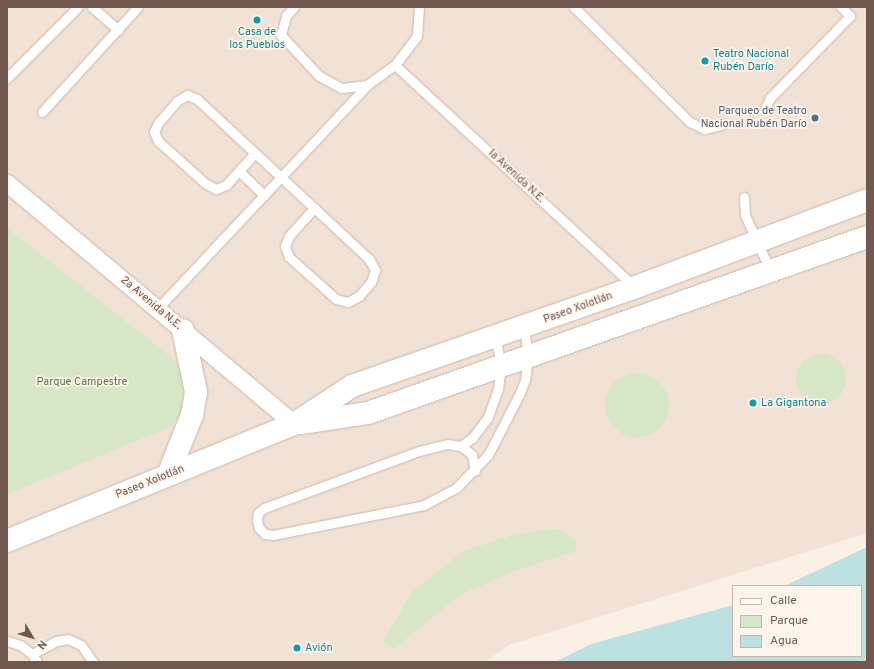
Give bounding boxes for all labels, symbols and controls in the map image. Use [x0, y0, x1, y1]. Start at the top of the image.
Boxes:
marker: Casa de los Pueblos [252, 15, 262, 25]
place label: Casa de los Pueblos [229, 26, 285, 52]
place label: Teatro Nacional Rubén Darío [713, 48, 789, 74]
marker: Teatro Nacional Rubén Darío [700, 56, 710, 66]
place label: Parqueo de Teatro Nacional Rubén Darío [701, 105, 807, 131]
marker: Parqueo de Teatro Nacional Rubén Darío [810, 113, 820, 123]
street label: 1a Avenida N.E. [485, 146, 547, 206]
street label: 2a Avenida N.E. [117, 273, 185, 333]
street label: Paseo Xolotlán [542, 289, 614, 327]
park label: Parque Campestre [37, 375, 127, 389]
place label: La Gigantona [761, 396, 826, 410]
marker: La Gigantona [748, 398, 758, 408]
street label: Paseo Xolotlán [114, 462, 186, 502]
legend [732, 585, 862, 657]
text: Calle [770, 593, 797, 609]
text: Parque [770, 613, 808, 629]
north arrow [12, 617, 52, 657]
text: Agua [770, 633, 798, 649]
text: N [34, 637, 49, 652]
place label: Avión [305, 641, 333, 655]
marker: Avión [292, 643, 302, 653]

